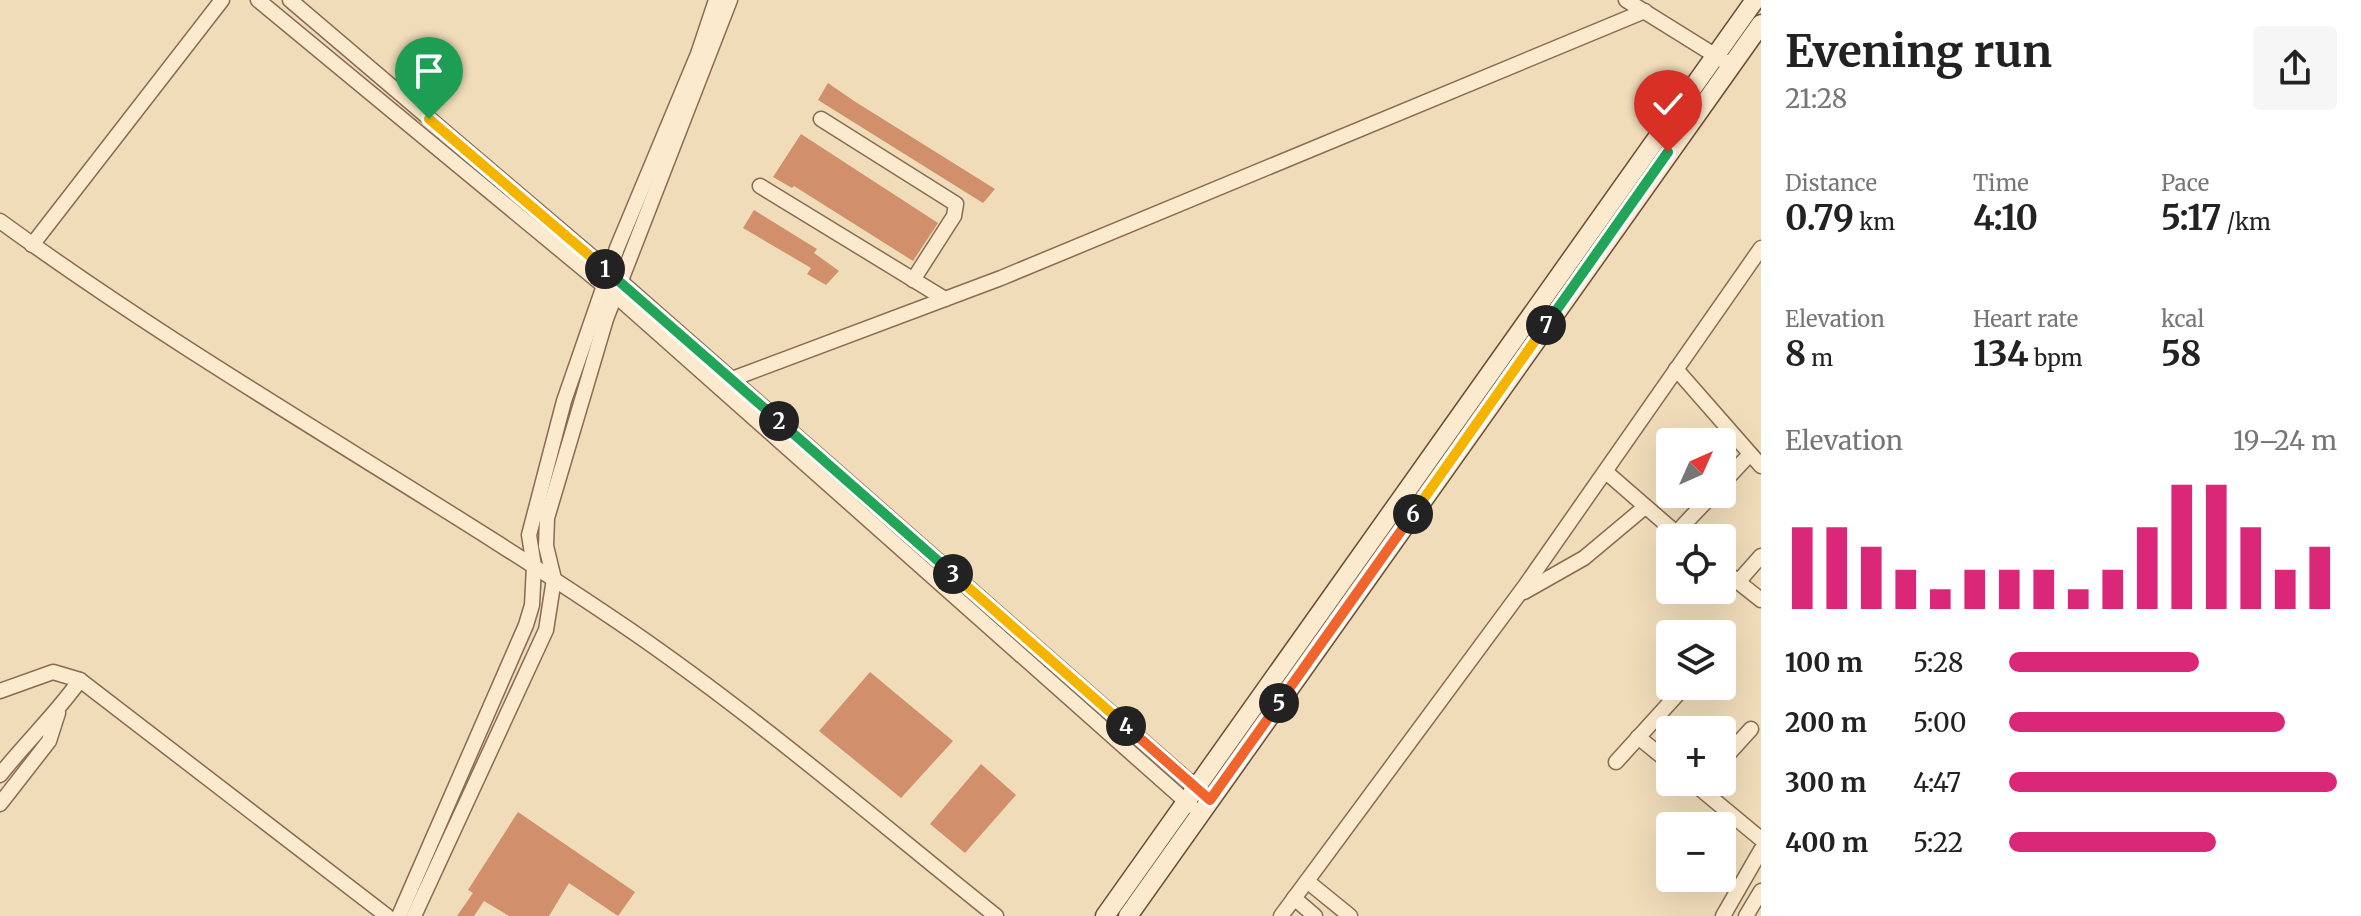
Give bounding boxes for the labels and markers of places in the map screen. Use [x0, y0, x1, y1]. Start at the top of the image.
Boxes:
pin [395, 37, 463, 119]
pin [1634, 70, 1702, 152]
pin: 1 [585, 249, 625, 289]
pin: 7 [1526, 305, 1566, 345]
pin: 2 [759, 401, 799, 441]
pin: 6 [1393, 494, 1433, 534]
pin: 3 [933, 554, 973, 594]
pin: 5 [1259, 683, 1299, 723]
pin: 4 [1106, 706, 1146, 746]

